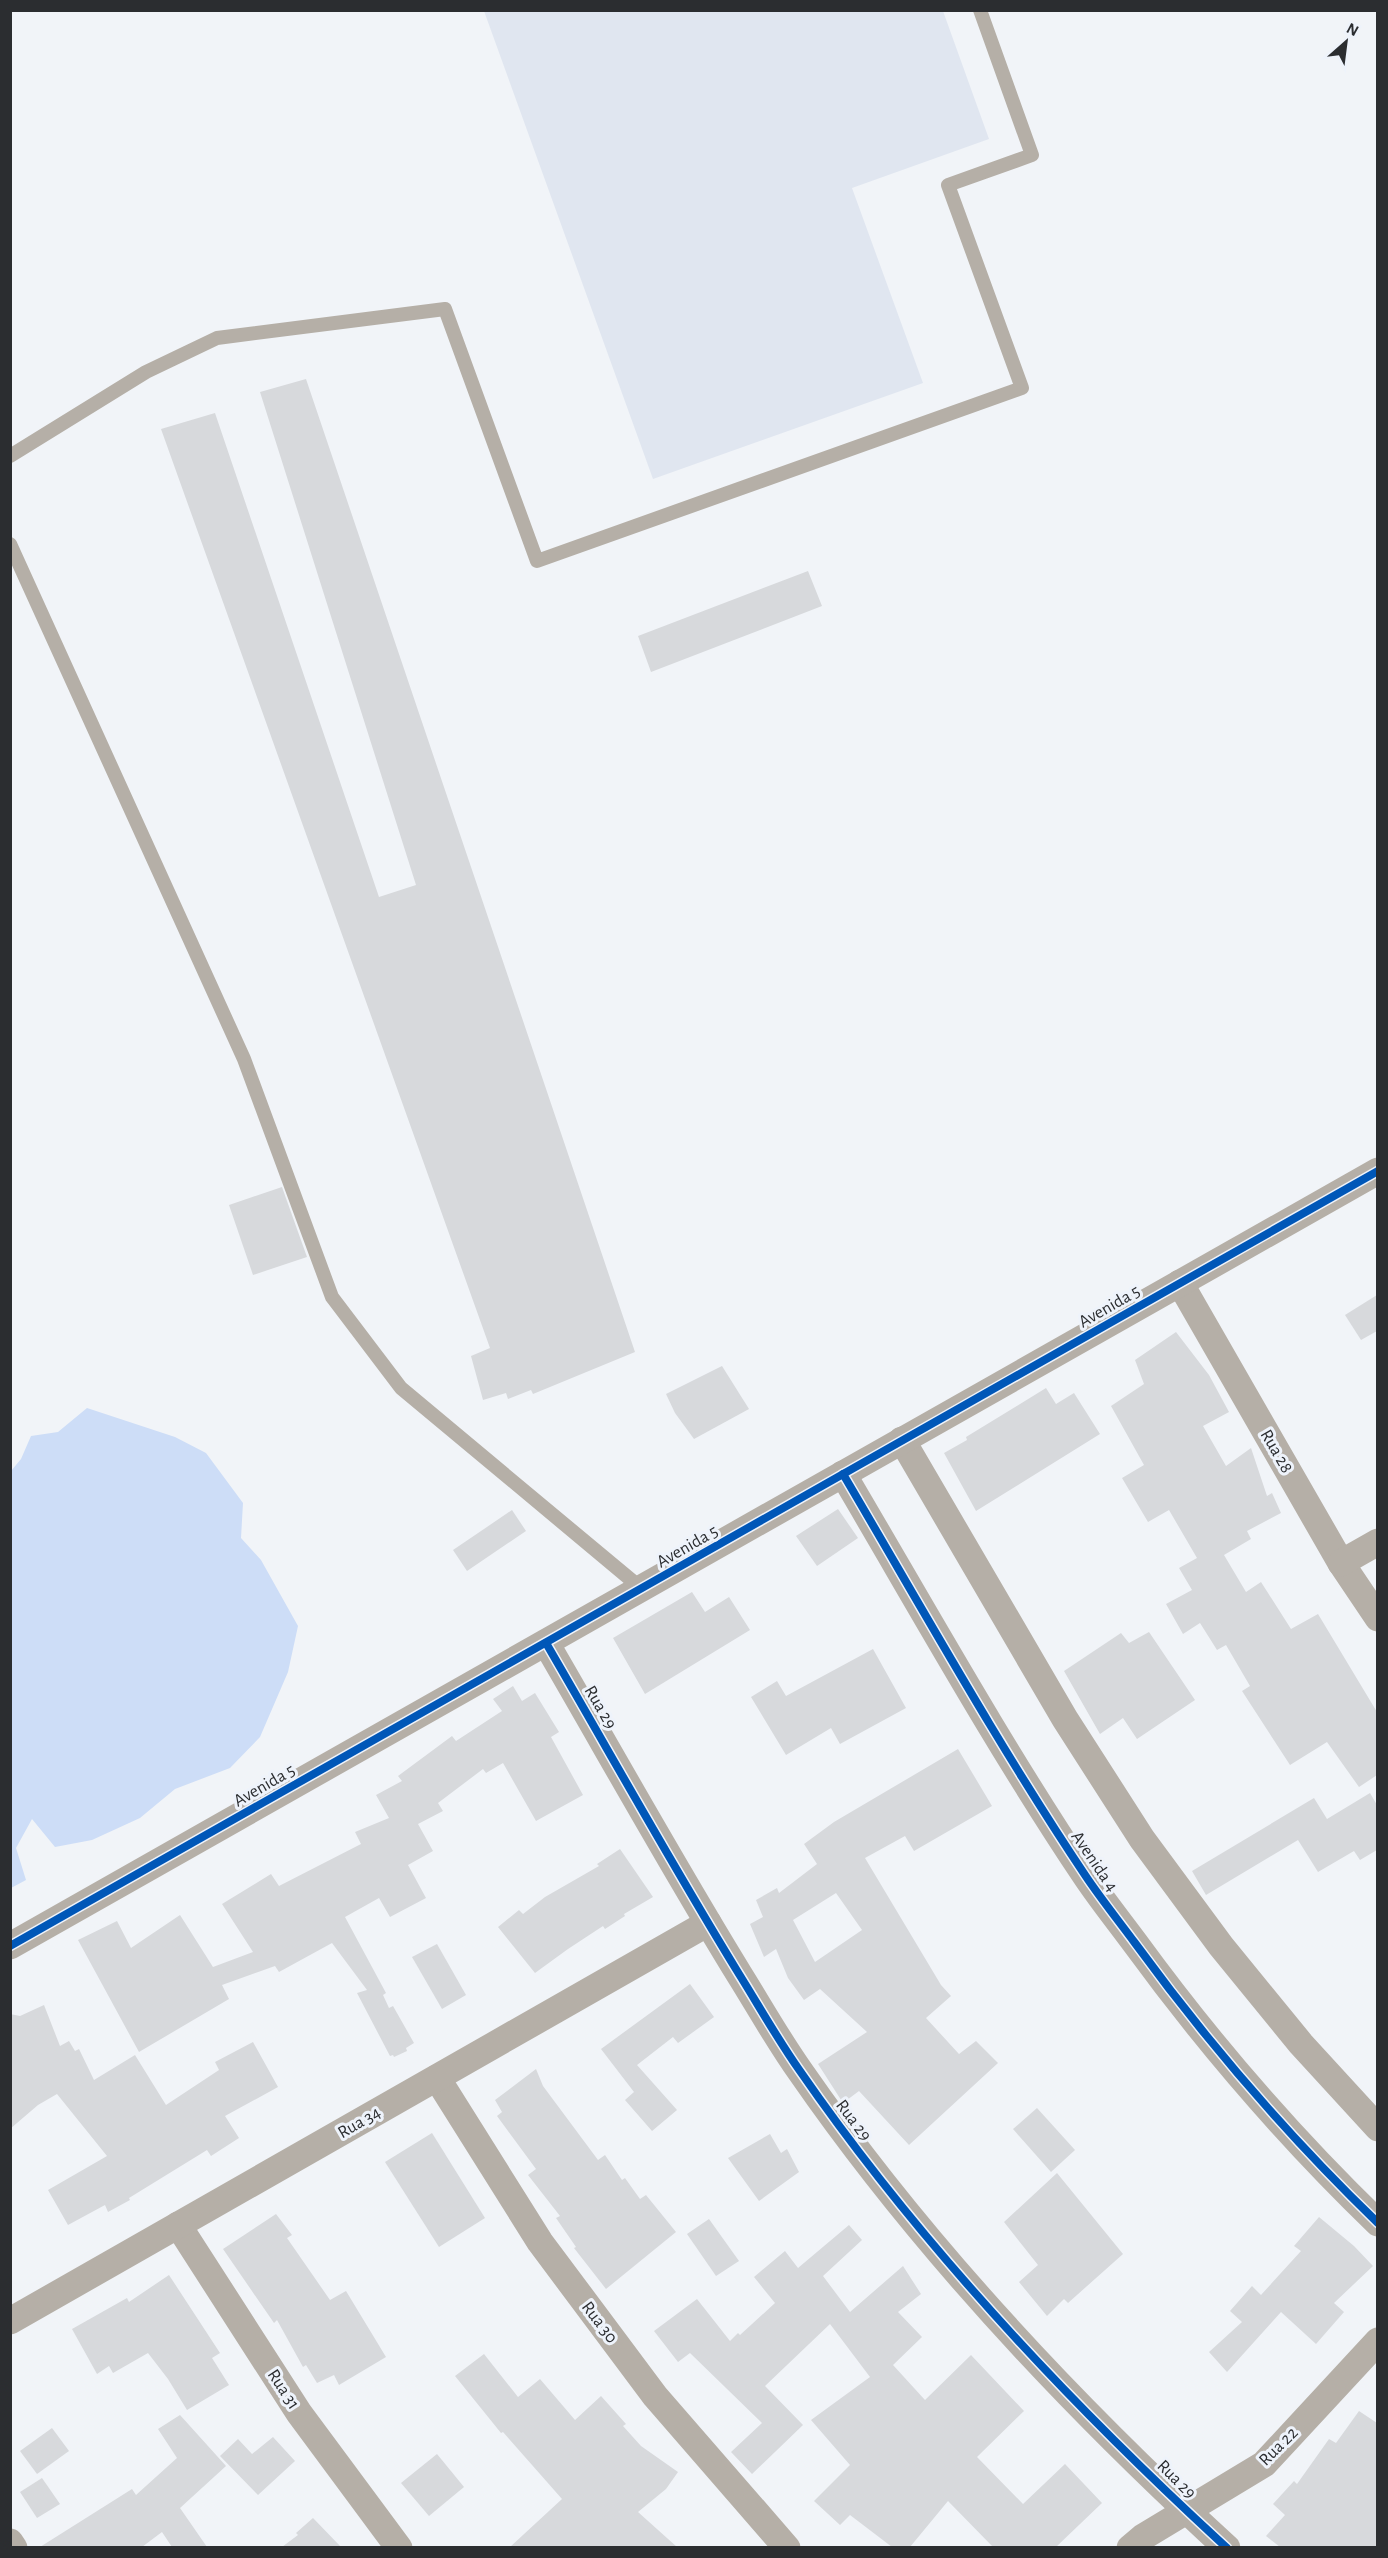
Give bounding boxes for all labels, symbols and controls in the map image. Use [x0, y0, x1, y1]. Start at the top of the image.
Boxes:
north arrow [1316, 12, 1376, 72]
text: N [1344, 20, 1361, 39]
street label: Avenida 5 [1076, 1282, 1143, 1332]
street label: Rua 28 [1257, 1427, 1296, 1476]
street label: Avenida 5 [654, 1522, 721, 1572]
street label: Rua 29 [581, 1683, 620, 1732]
street label: Avenida 5 [231, 1761, 298, 1811]
street label: Avenida 4 [1068, 1828, 1121, 1895]
street label: Rua 29 [832, 2097, 874, 2145]
street label: Rua 34 [335, 2103, 384, 2142]
street label: Rua 30 [578, 2298, 621, 2347]
street label: Rua 31 [264, 2366, 303, 2413]
street label: Rua 22 [1256, 2424, 1302, 2470]
street label: Rua 29 [1153, 2457, 1199, 2503]

